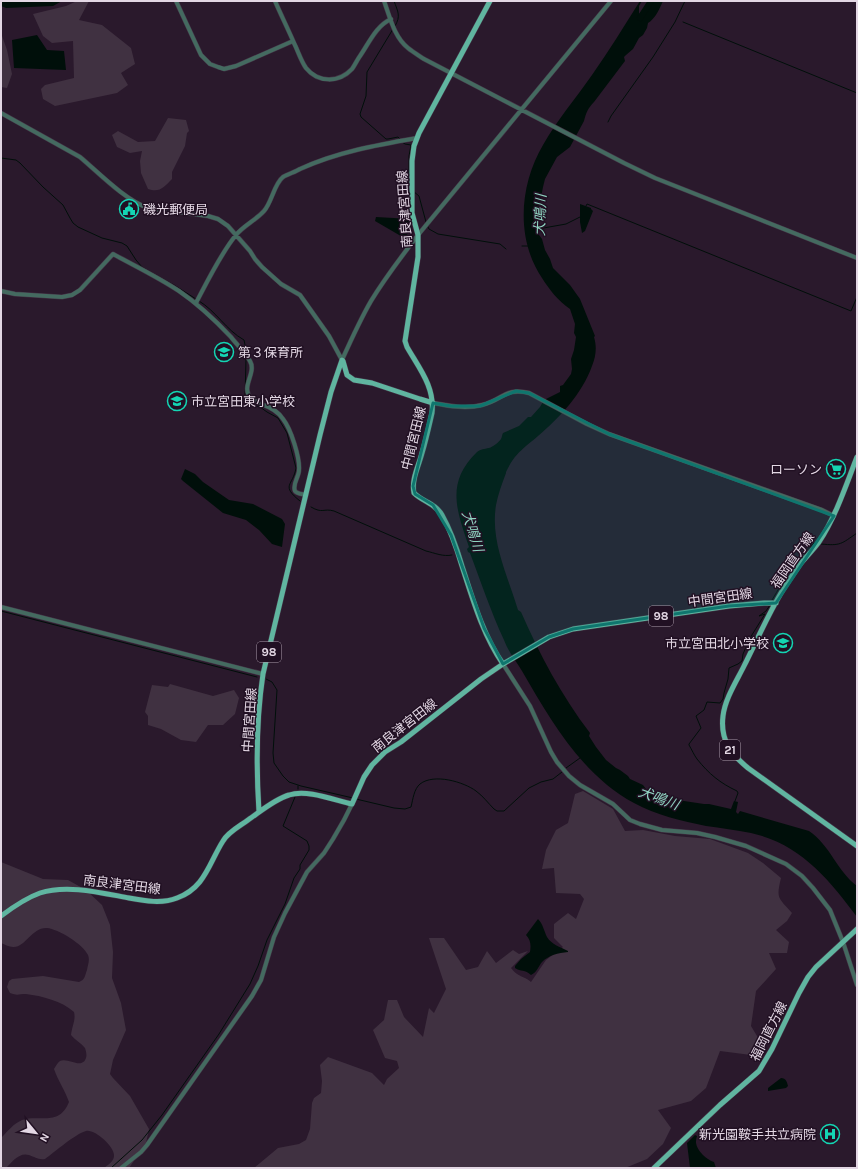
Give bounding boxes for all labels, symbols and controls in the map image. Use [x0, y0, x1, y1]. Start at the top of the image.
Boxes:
street label: 南良津宮田線 [394, 170, 415, 248]
water label: 犬鳴川 [531, 192, 550, 236]
public building icon: 磯光郵便局 [118, 198, 140, 220]
place label: 磯光郵便局 [143, 202, 208, 217]
school or university icon: 第３保育所 [213, 341, 235, 363]
place label: 第３保育所 [238, 345, 303, 360]
school or university icon: 市立宮田東小学校 [166, 390, 188, 412]
place label: 市立宮田東小学校 [191, 394, 295, 409]
street label: 中間宮田線 [398, 405, 429, 471]
supermarket icon: ローソン [825, 458, 847, 480]
place label: ローソン [770, 462, 822, 477]
water label: 犬鳴川 [458, 509, 487, 556]
street label: 福岡直方線 [768, 529, 817, 591]
street label: 中間宮田線 [687, 586, 753, 609]
road number: 98 [649, 606, 673, 626]
school or university icon: 市立宮田北小学校 [772, 632, 794, 654]
place label: 市立宮田北小学校 [665, 636, 769, 651]
road number: 98 [257, 642, 281, 662]
street label: 中間宮田線 [240, 687, 259, 753]
street label: 南良津宮田線 [369, 695, 440, 755]
road number: 21 [720, 740, 740, 760]
water label: 犬鳴川 [636, 783, 683, 814]
street label: 南良津宮田線 [82, 872, 162, 897]
street label: 福岡直方線 [747, 999, 790, 1064]
north arrow [16, 1113, 56, 1153]
hospital icon: 新光園鞍手共立病院 [819, 1123, 841, 1145]
place label: 新光園鞍手共立病院 [699, 1127, 816, 1142]
text: N [37, 1131, 52, 1144]

